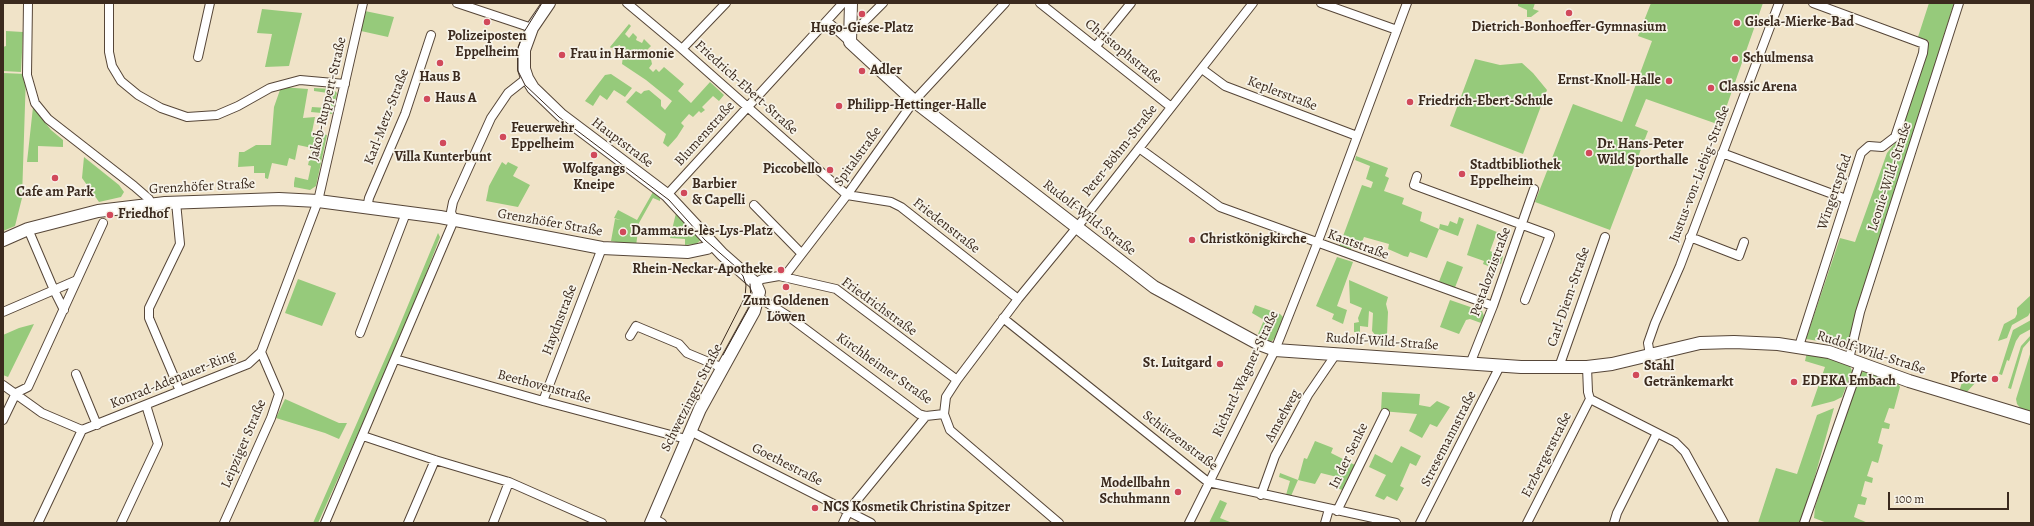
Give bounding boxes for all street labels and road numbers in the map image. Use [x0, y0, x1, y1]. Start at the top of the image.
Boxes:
street label: Christophstraße [1081, 16, 1165, 88]
street label: Jakob-Ruppert-Straße [306, 35, 350, 163]
street label: Friedrich-Ebert-Straße [691, 37, 801, 139]
street label: Karl-Metz-Straße [361, 67, 413, 167]
street label: Keplerstraße [1245, 73, 1319, 115]
street label: Blumenstraße [671, 98, 739, 170]
street label: Peter-Böhm-Straße [1079, 102, 1161, 200]
street label: Justus-von-Liebig-Straße [1666, 103, 1734, 245]
street label: Hauptstraße [588, 114, 656, 172]
street label: Leonie-Wild-Straße [1864, 120, 1916, 234]
street label: Spitalstraße [831, 124, 885, 190]
street label: Wingertspfad [1814, 152, 1856, 232]
street label: Grenzhöfer Straße [149, 176, 255, 198]
street label: Rudolf-Wild-Straße [1039, 176, 1139, 260]
street label: Friedenstraße [909, 195, 983, 257]
street label: Grenzhöfer Straße [496, 206, 604, 240]
street label: Pestalozzistraße [1467, 225, 1515, 319]
street label: Kantstraße [1325, 226, 1391, 264]
street label: Carl-Diem-Straße [1544, 245, 1594, 349]
street label: Friedrichstraße [838, 274, 920, 340]
street label: Haydnstraße [539, 282, 581, 358]
street label: Richard-Wagner-Straße [1209, 308, 1283, 440]
street label: Rudolf-Wild-Straße [1814, 327, 1928, 379]
street label: Kirchheimer Straße [833, 330, 935, 408]
street label: Rudolf-Wild-Straße [1325, 330, 1439, 354]
street label: Schwetzinger Straße [658, 341, 726, 455]
street label: Konrad-Adenauer-Ring [108, 347, 238, 413]
street label: Beethovenstraße [495, 366, 593, 408]
street label: Amselweg [1262, 387, 1304, 445]
street label: Stresemannstraße [1418, 388, 1480, 490]
street label: Leipziger Straße [218, 397, 270, 491]
street label: Schützenstraße [1139, 407, 1221, 475]
street label: Erzbergerstraße [1518, 409, 1576, 501]
street label: In der Senke [1326, 420, 1372, 492]
street label: Goethestraße [749, 440, 825, 490]

